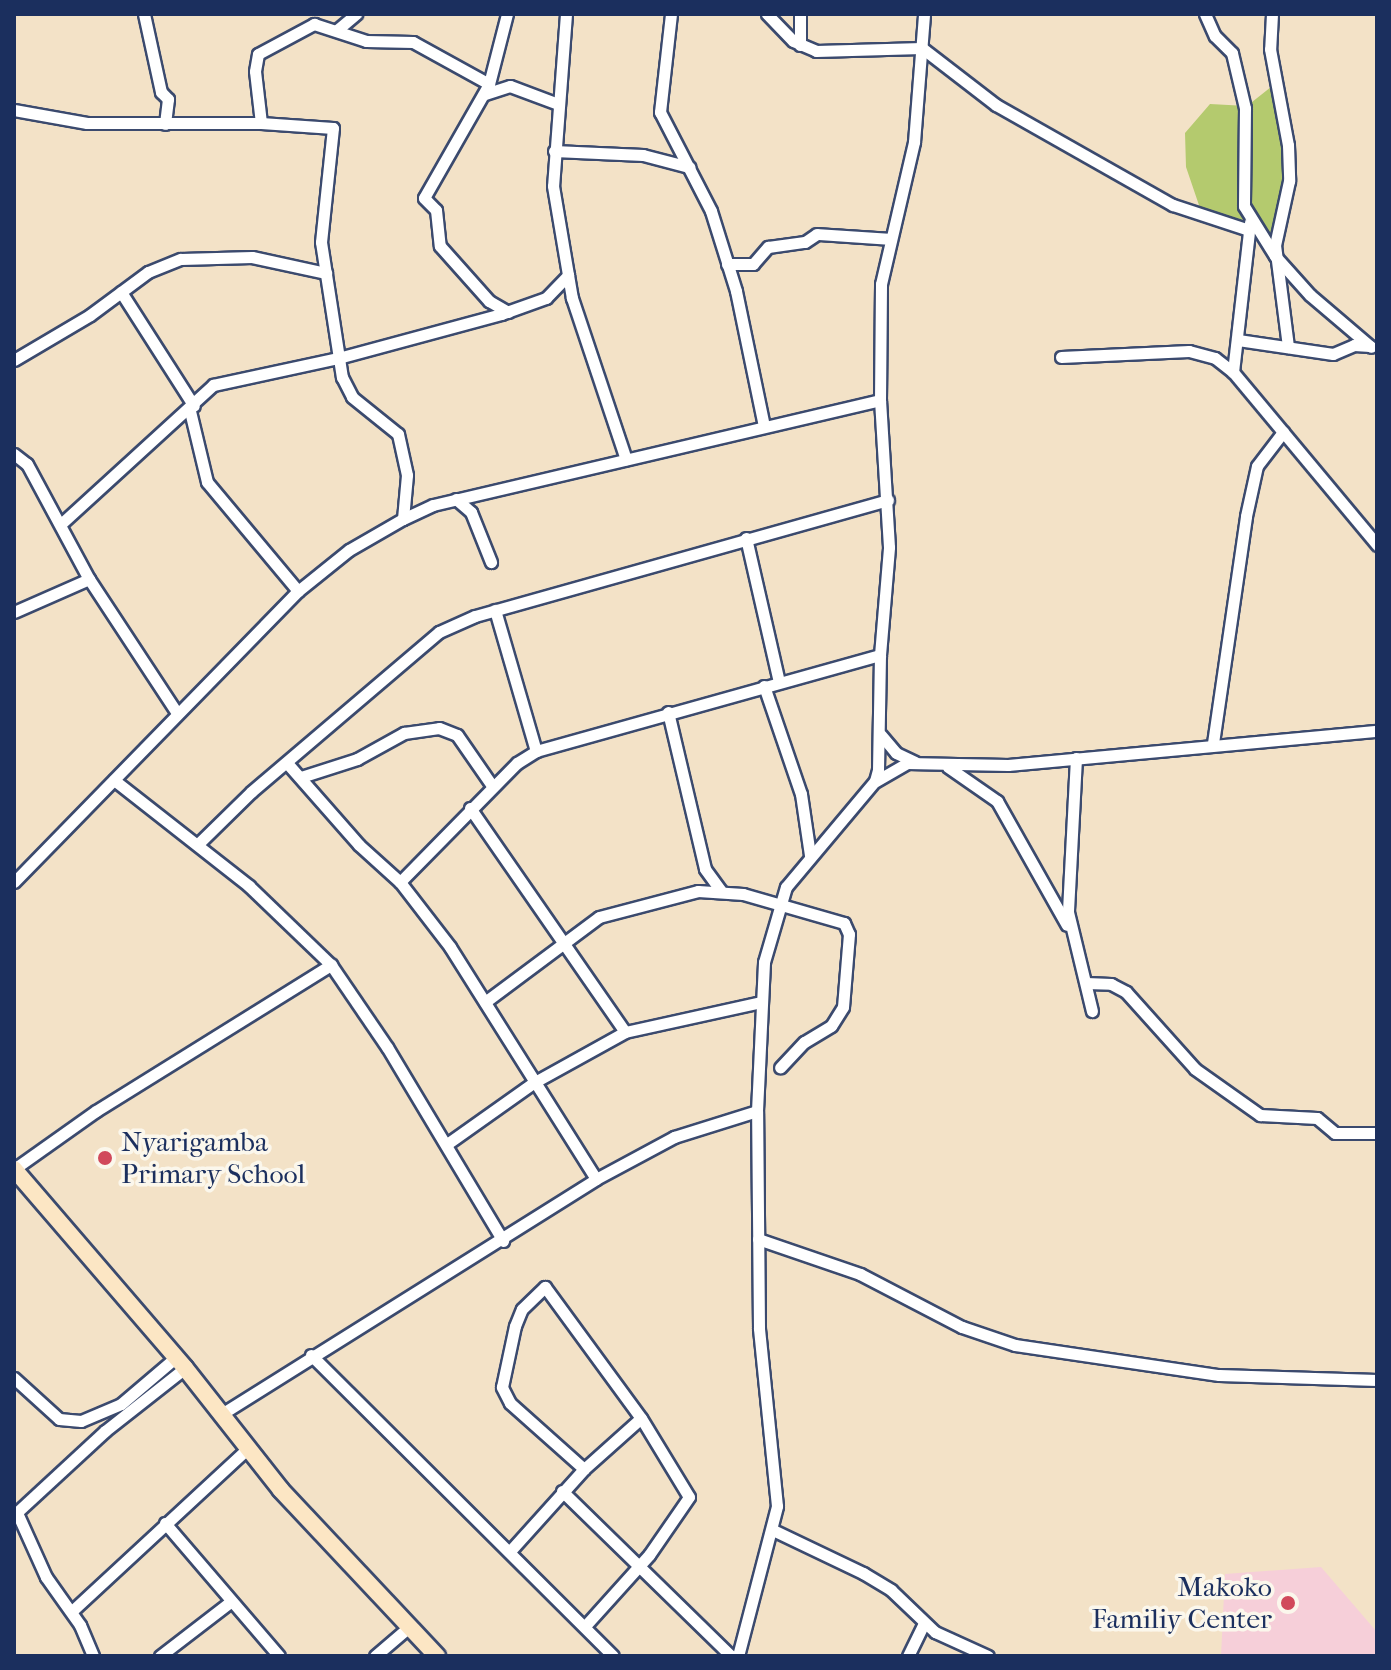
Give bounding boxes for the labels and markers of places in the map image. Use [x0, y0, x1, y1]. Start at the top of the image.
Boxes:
place label: Nyarigamba Primary School [121, 1125, 305, 1191]
marker: Nyarigamba Primary School [96, 1149, 114, 1167]
place label: Makoko Familiy Center [1092, 1570, 1272, 1636]
marker: Makoko Familiy Center [1279, 1594, 1297, 1612]

